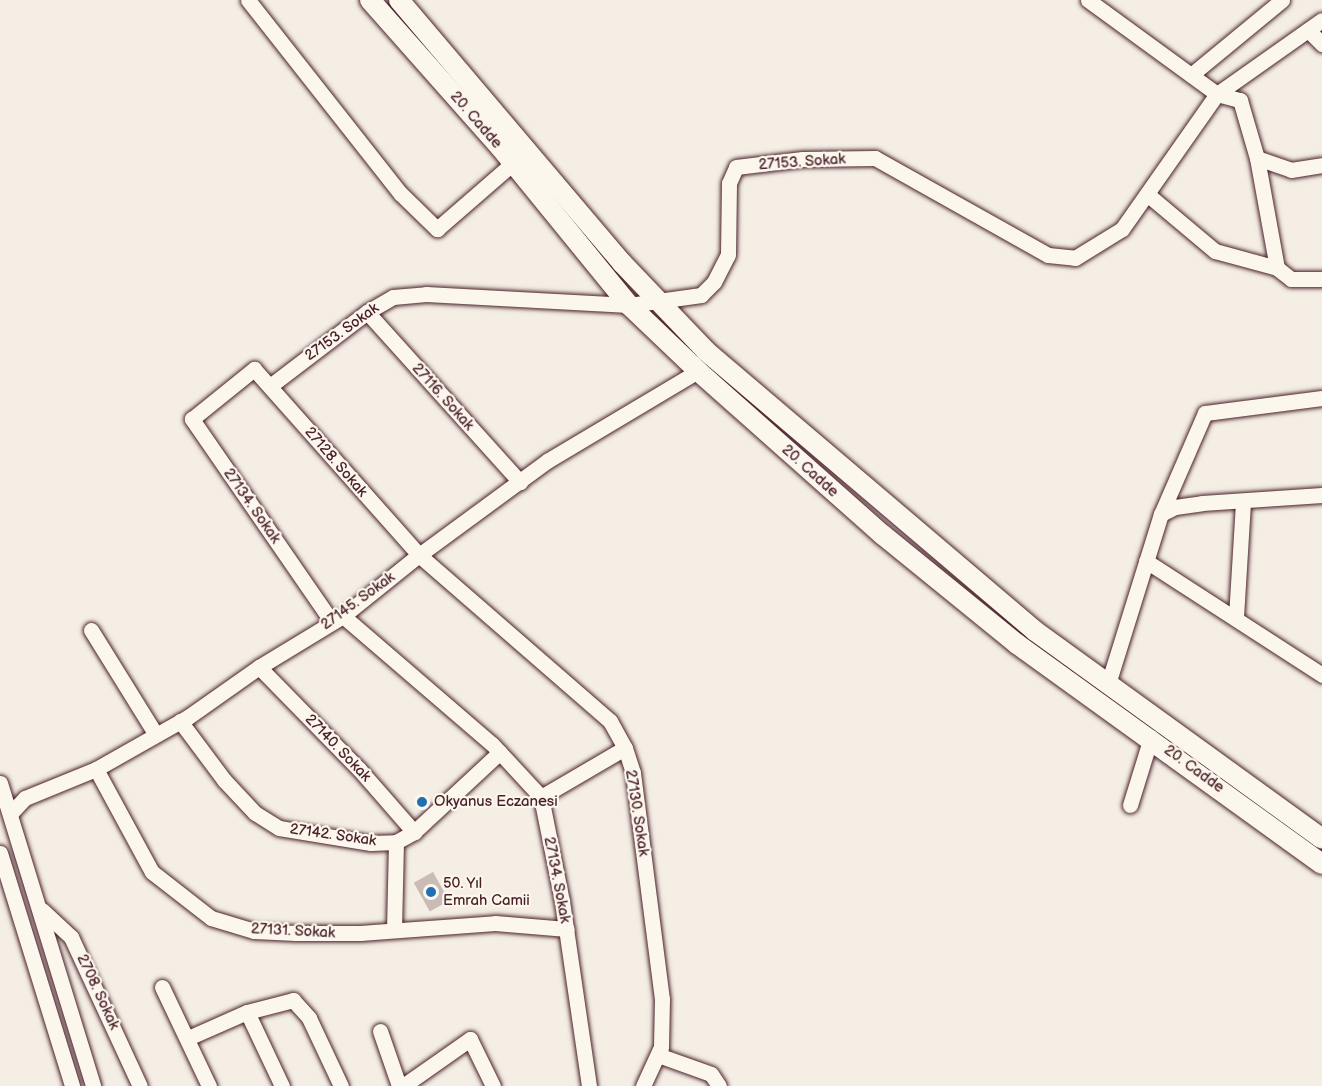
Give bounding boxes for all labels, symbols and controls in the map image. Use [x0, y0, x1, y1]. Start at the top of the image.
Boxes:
street label: 20. Cadde [446, 88, 506, 152]
street label: 27153. Sokak [758, 150, 846, 174]
street label: 27153. Sokak [301, 299, 383, 365]
street label: 27116. Sokak [408, 360, 478, 434]
street label: 27128. Sokak [301, 423, 371, 501]
street label: 20. Cadde [778, 441, 842, 501]
street label: 27134. Sokak [219, 465, 285, 547]
street label: 27145. Sokak [317, 568, 399, 634]
street label: 27140. Sokak [301, 710, 375, 786]
street label: 20. Cadde [1160, 741, 1228, 797]
street label: 27130. Sokak [621, 768, 653, 858]
place label: Okyanus Eczanesi [434, 793, 558, 811]
marker: Okyanus Eczanesi [415, 795, 429, 809]
street label: 27142. Sokak [288, 820, 378, 850]
street label: 27134. Sokak [540, 835, 574, 925]
place label: 50. Yıl Emrah Camii [443, 874, 530, 909]
marker: 50. Yıl Emrah Camii [424, 885, 438, 899]
street label: 27131. Sokak [250, 920, 336, 942]
street label: 2708. Sokak [73, 951, 123, 1033]

